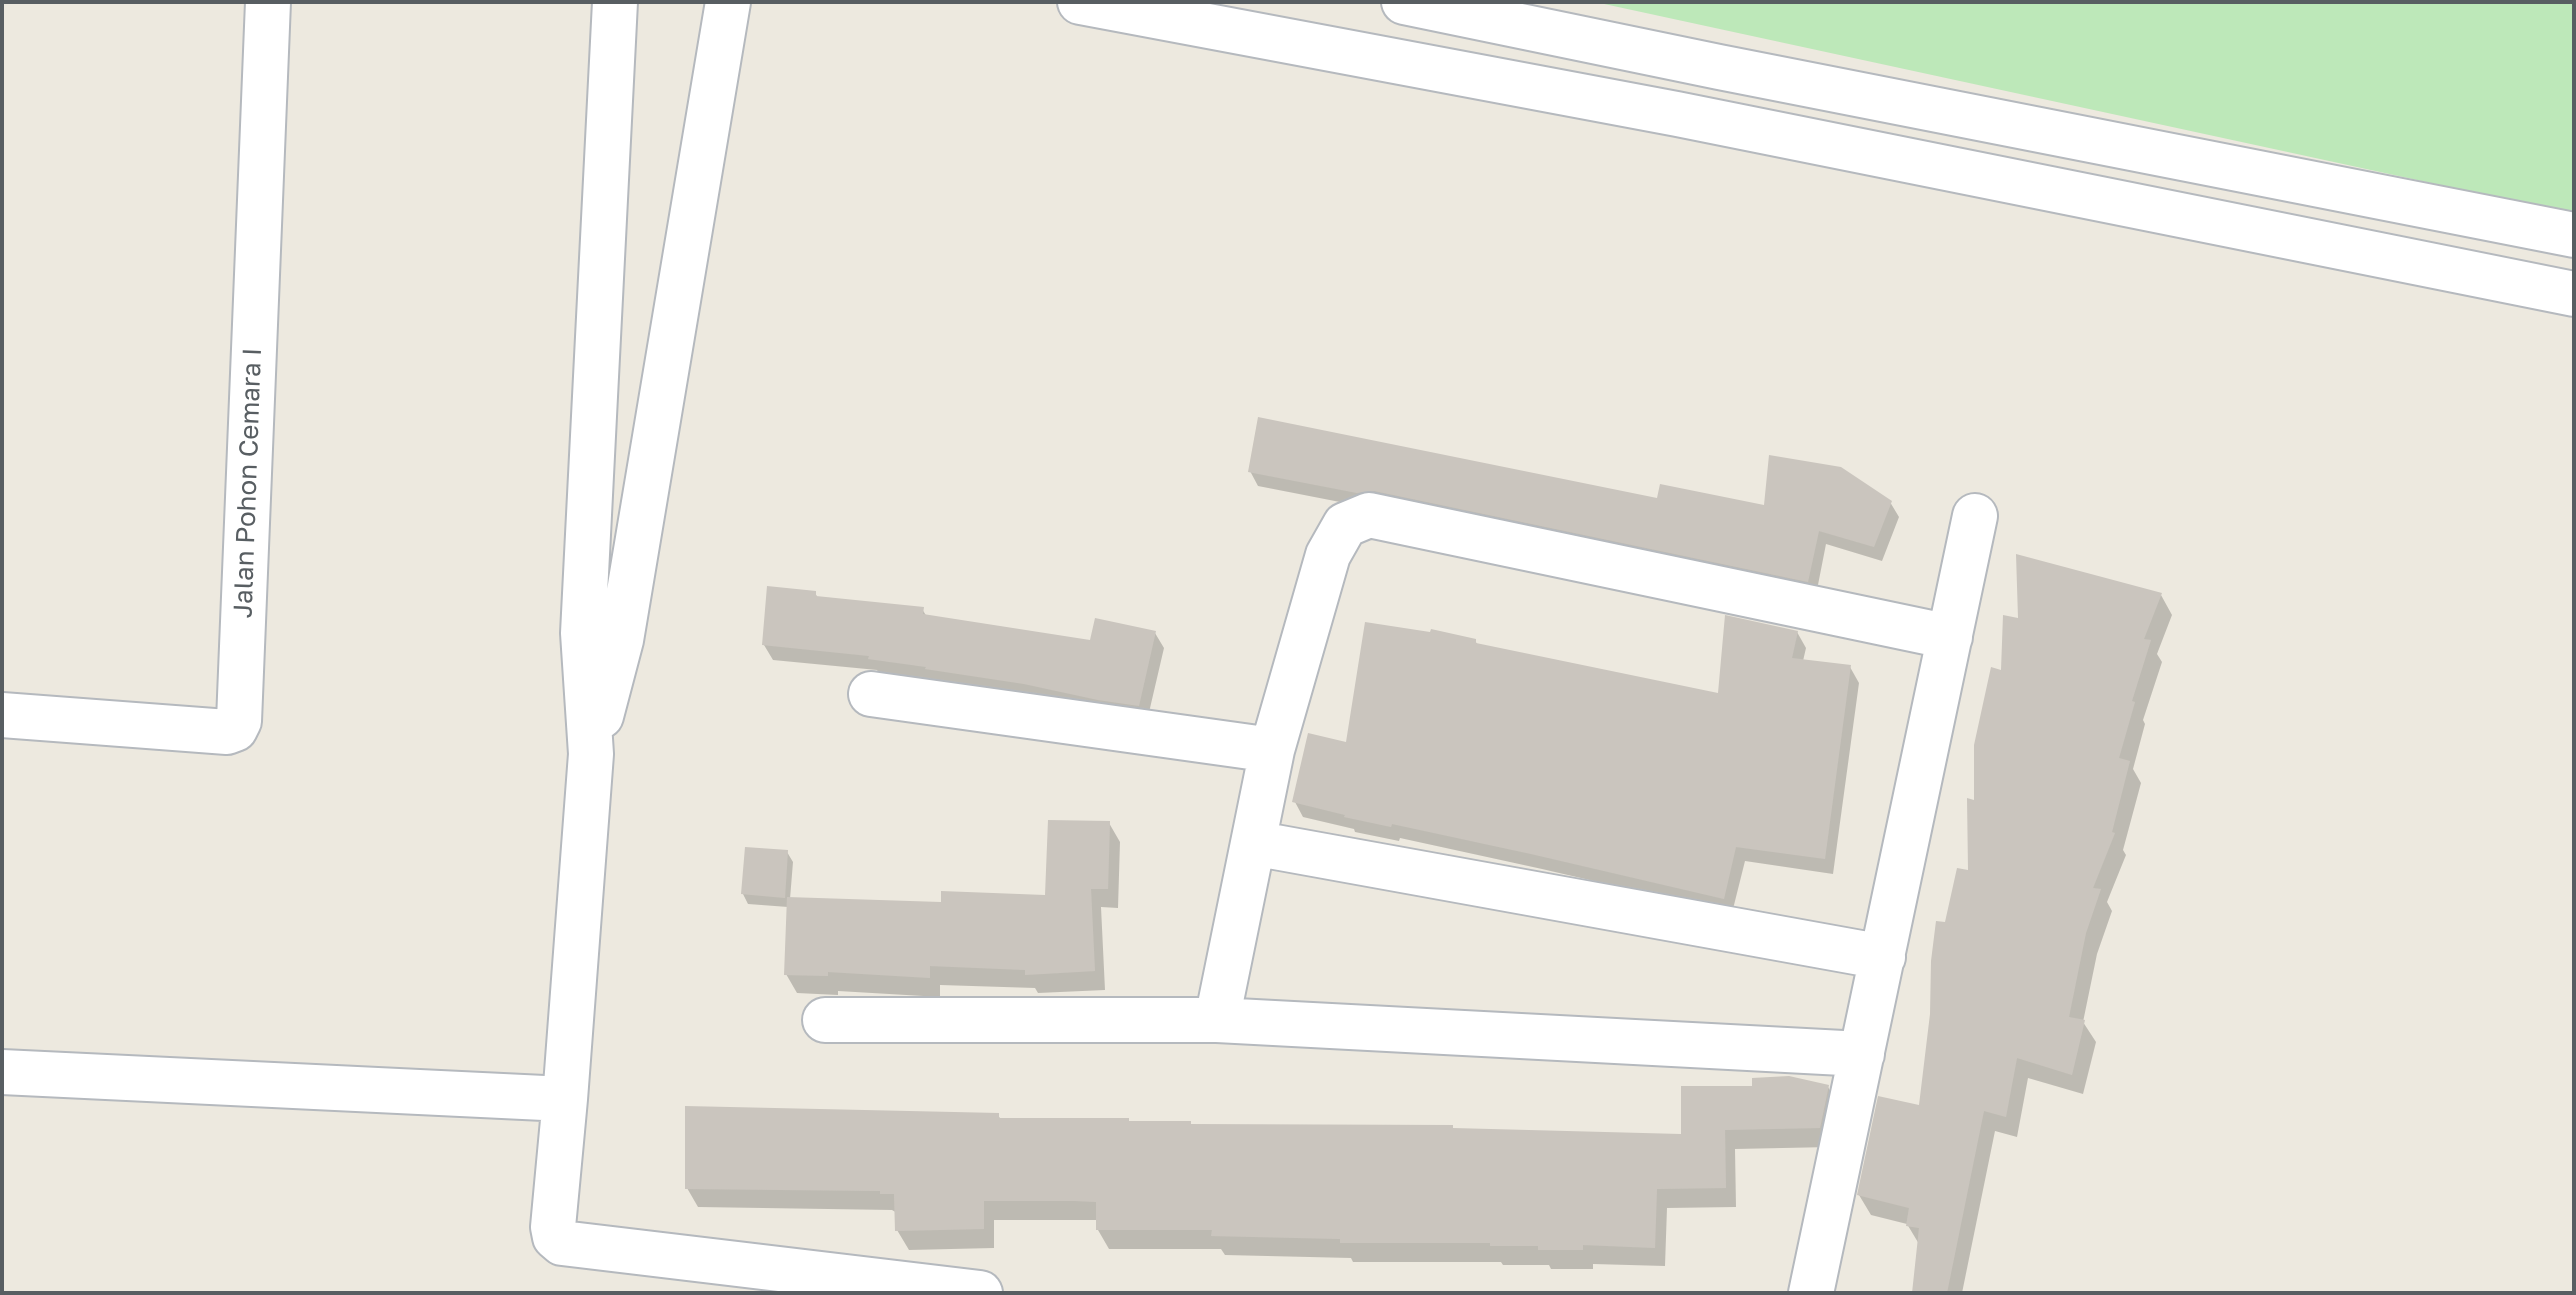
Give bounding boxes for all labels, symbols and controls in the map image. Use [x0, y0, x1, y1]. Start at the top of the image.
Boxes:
street label: Jalan Pohon Cemara I [228, 347, 268, 619]

